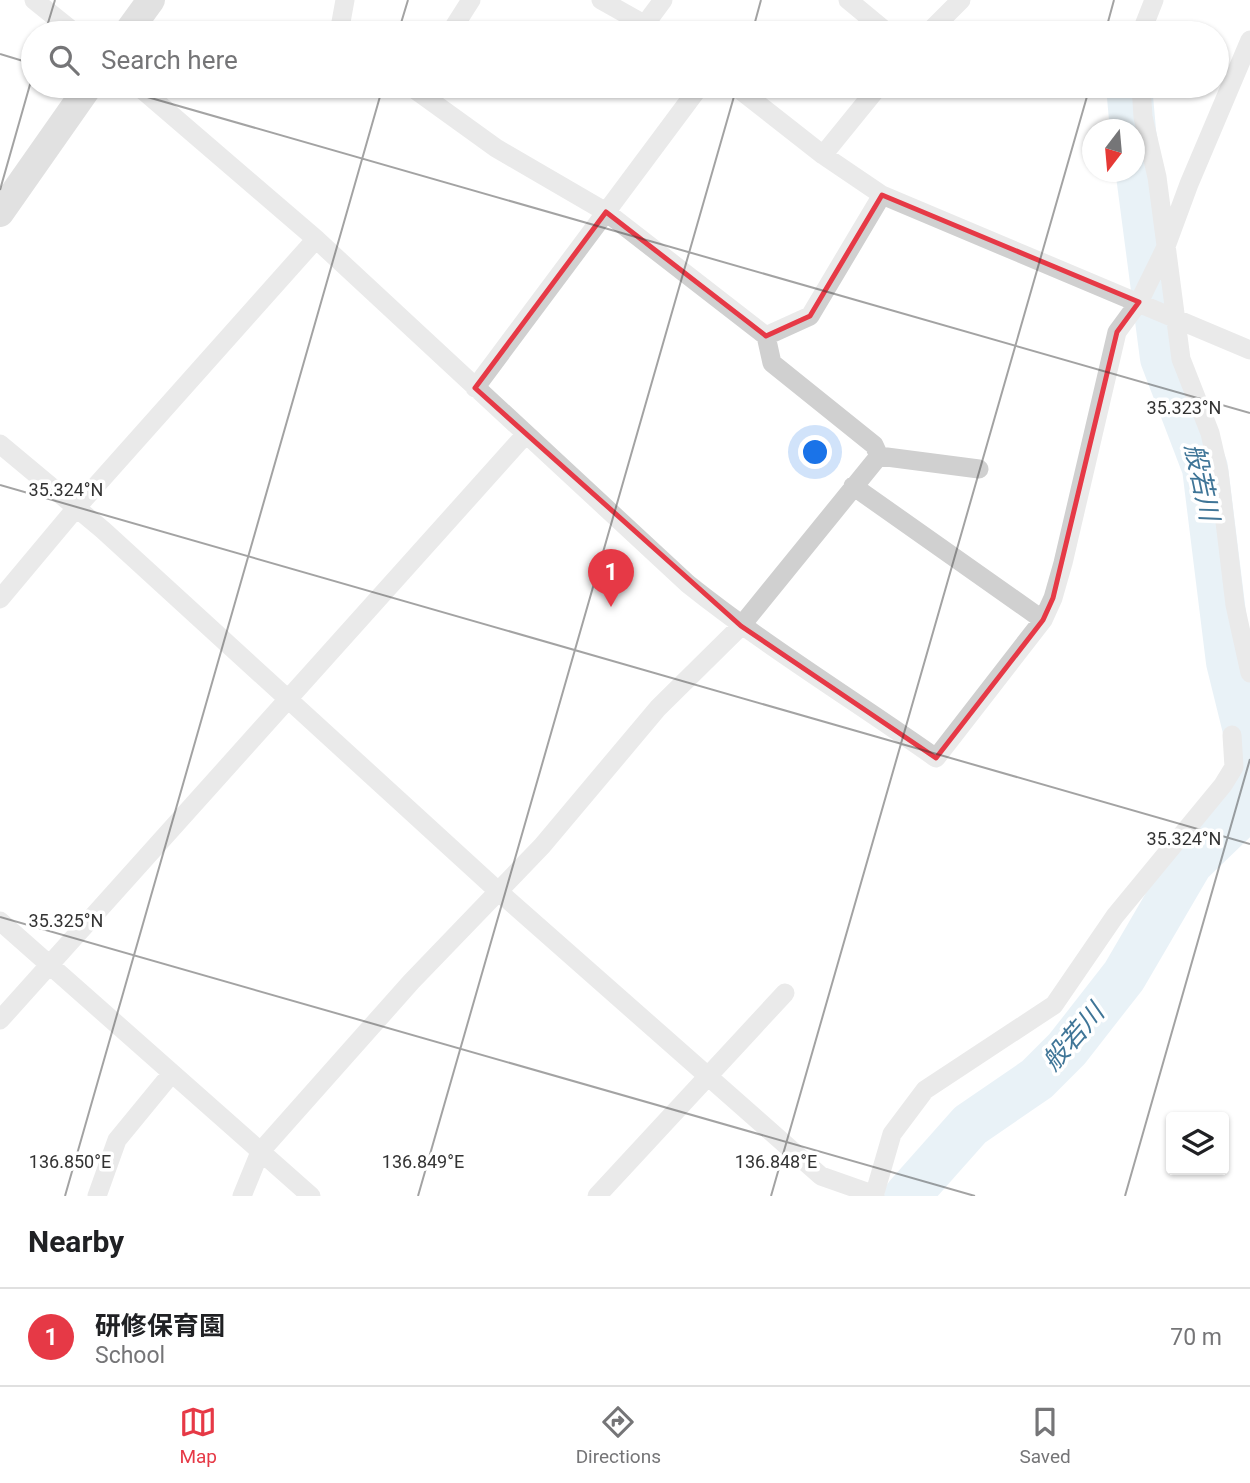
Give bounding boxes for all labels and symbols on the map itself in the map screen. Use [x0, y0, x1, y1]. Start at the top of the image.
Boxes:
north arrow [1082, 119, 1145, 182]
text: 35.323°N [1147, 397, 1221, 418]
your location [798, 435, 832, 469]
water label: 般若川 [1179, 441, 1225, 526]
text: 35.324°N [29, 479, 103, 500]
pin: 1 [588, 549, 634, 607]
text: 35.324°N [1147, 828, 1221, 849]
text: 35.325°N [29, 910, 103, 931]
water label: 般若川 [1036, 995, 1112, 1076]
text: 136.850°E [29, 1151, 111, 1172]
text: 136.849°E [382, 1151, 464, 1172]
text: 136.848°E [735, 1151, 817, 1172]

